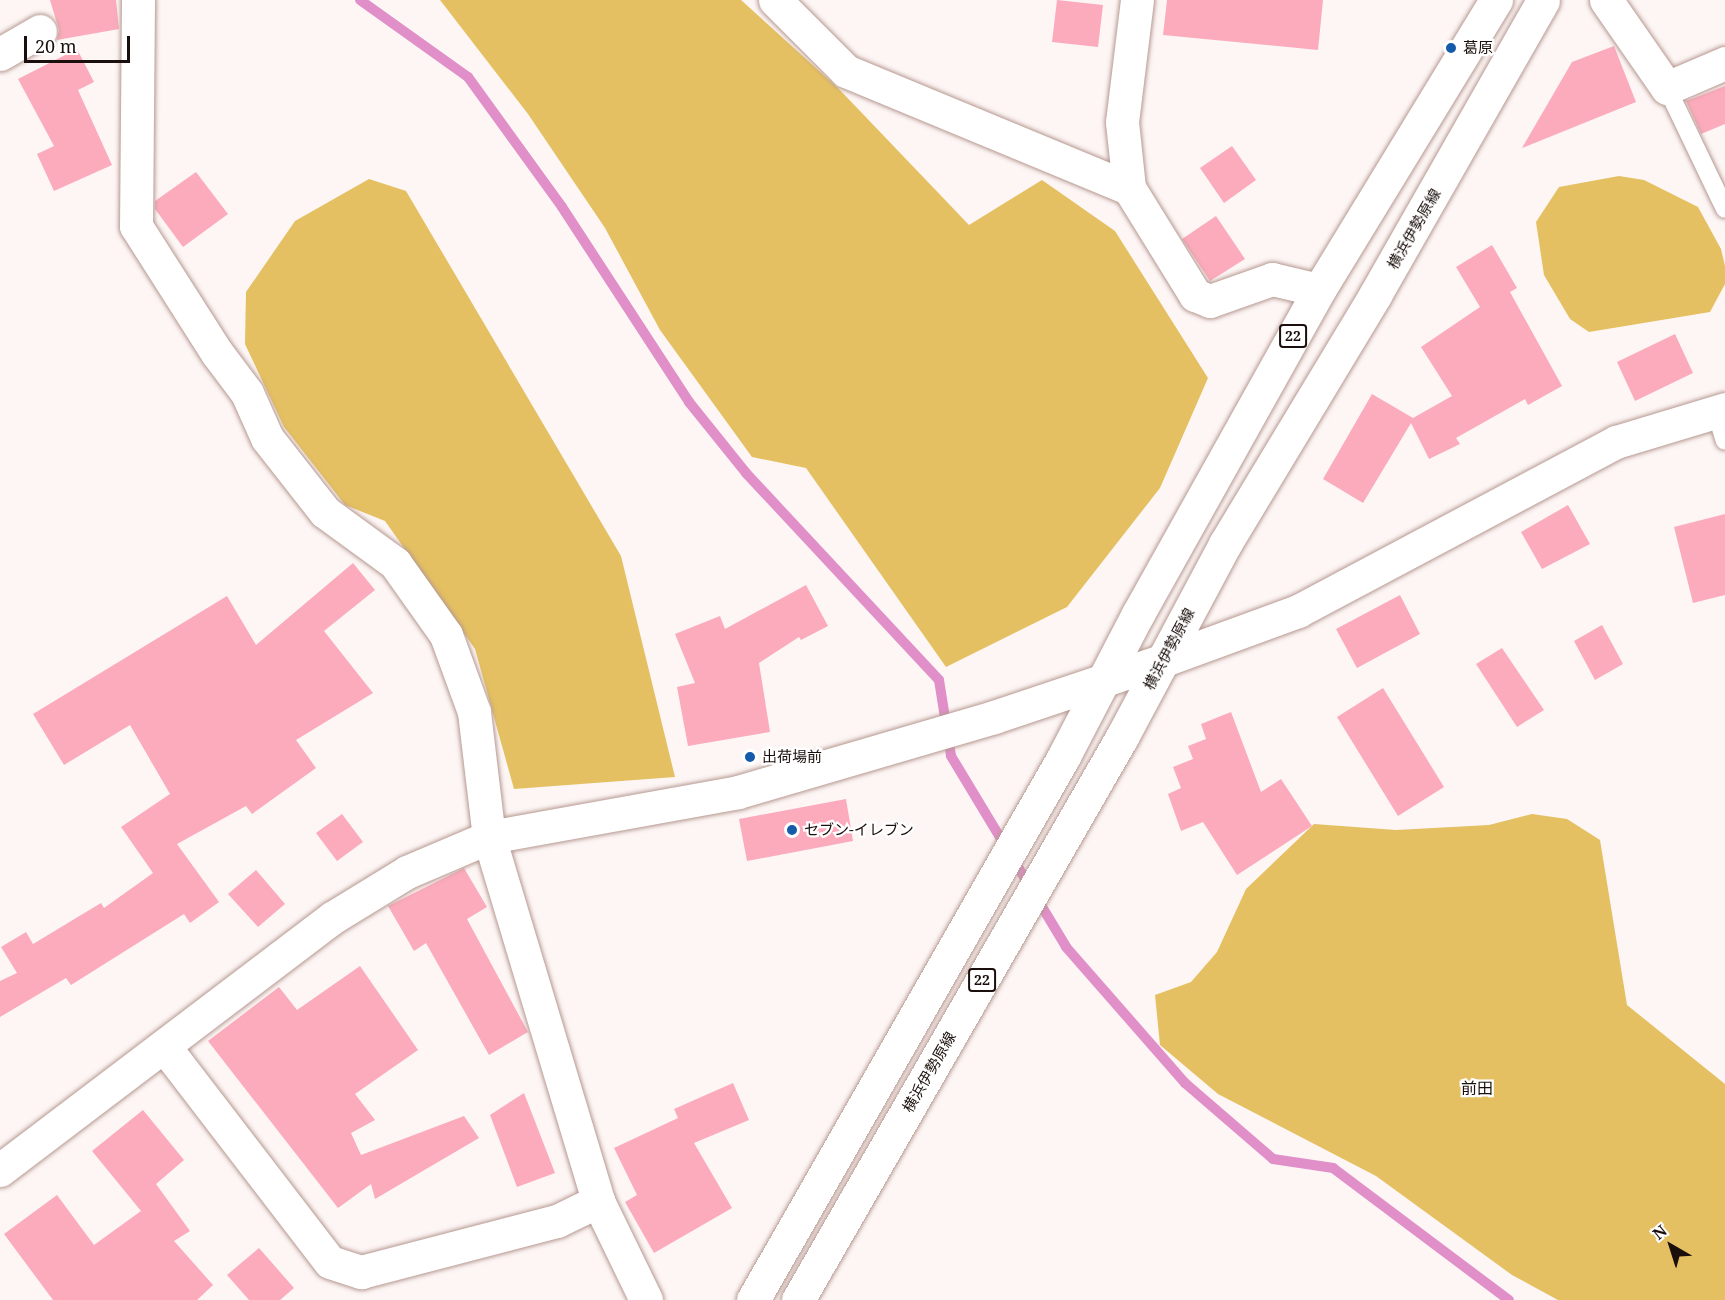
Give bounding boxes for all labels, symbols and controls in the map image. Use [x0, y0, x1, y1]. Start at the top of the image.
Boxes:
scale bar [27, 24, 134, 62]
text: 20 m [35, 34, 77, 58]
place label: 葛原 [1463, 39, 1493, 57]
marker: 葛原 [1444, 41, 1458, 55]
street label: 横浜伊勢原線 [1384, 186, 1444, 272]
road number: 22 [1278, 325, 1308, 347]
street label: 横浜伊勢原線 [1140, 605, 1198, 693]
place label: 出荷場前 [762, 748, 822, 766]
marker: 出荷場前 [743, 750, 757, 764]
place label: セブン-イレブン [804, 821, 914, 839]
marker: セブン-イレブン [785, 823, 799, 837]
road number: 22 [967, 969, 997, 991]
street label: 横浜伊勢原線 [899, 1029, 959, 1115]
district label: 前田 [1461, 1078, 1493, 1098]
north arrow [1641, 1216, 1701, 1276]
text: N [1648, 1220, 1671, 1245]

